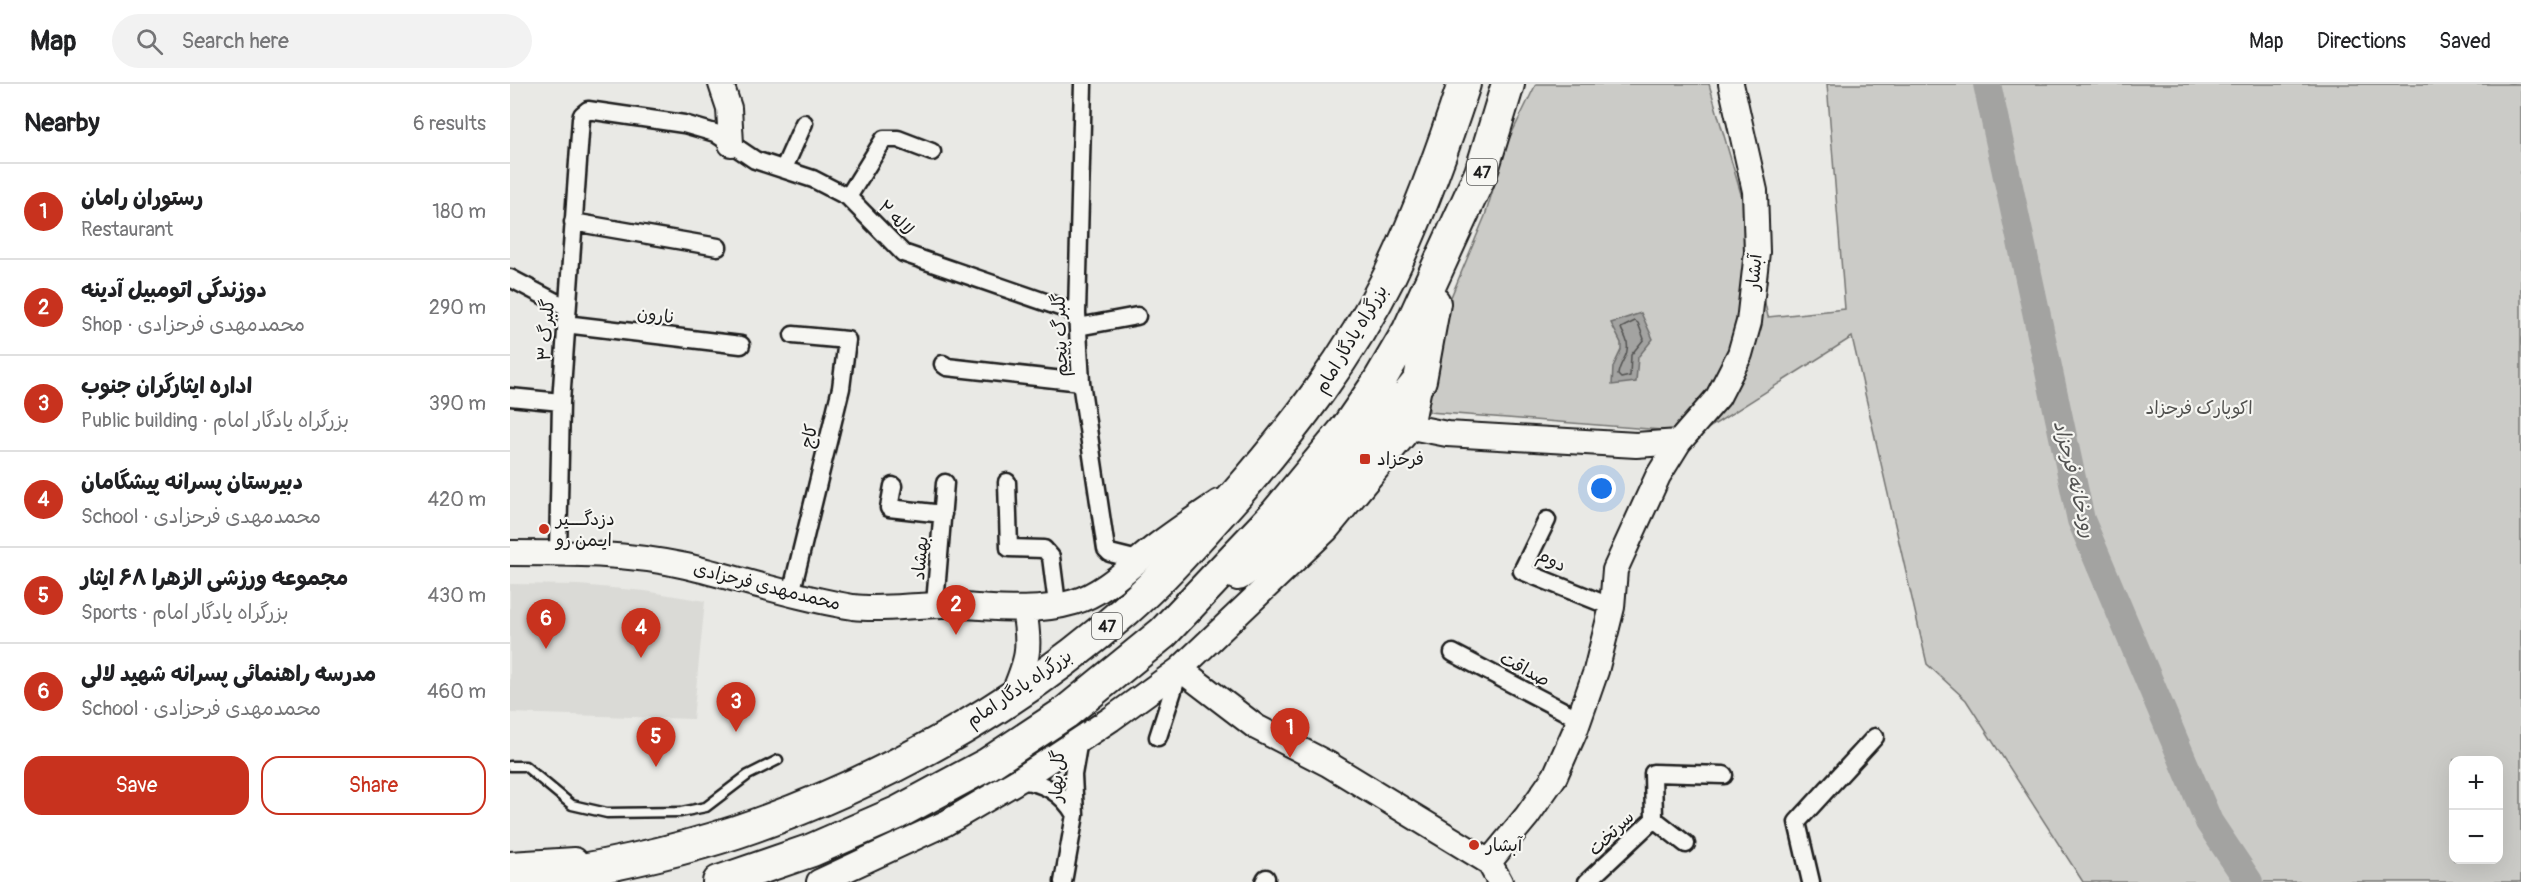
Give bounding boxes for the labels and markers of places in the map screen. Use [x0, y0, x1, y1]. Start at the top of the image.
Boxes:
place label: فرحزاد [1377, 448, 1424, 471]
marker: فرحزاد [1358, 452, 1372, 466]
place label: دزدگــــیر ایـمن رو [554, 508, 615, 552]
marker: دزدگــــیر ایـمن رو [537, 522, 551, 536]
pin: 2 [936, 586, 976, 635]
pin: 6 [526, 600, 566, 649]
pin: 4 [622, 608, 660, 658]
pin: 3 [716, 682, 756, 732]
pin: 1 [1270, 708, 1310, 758]
pin: 5 [636, 718, 676, 767]
place label: آبشار [1484, 834, 1524, 857]
marker: آبشار [1467, 838, 1481, 852]

